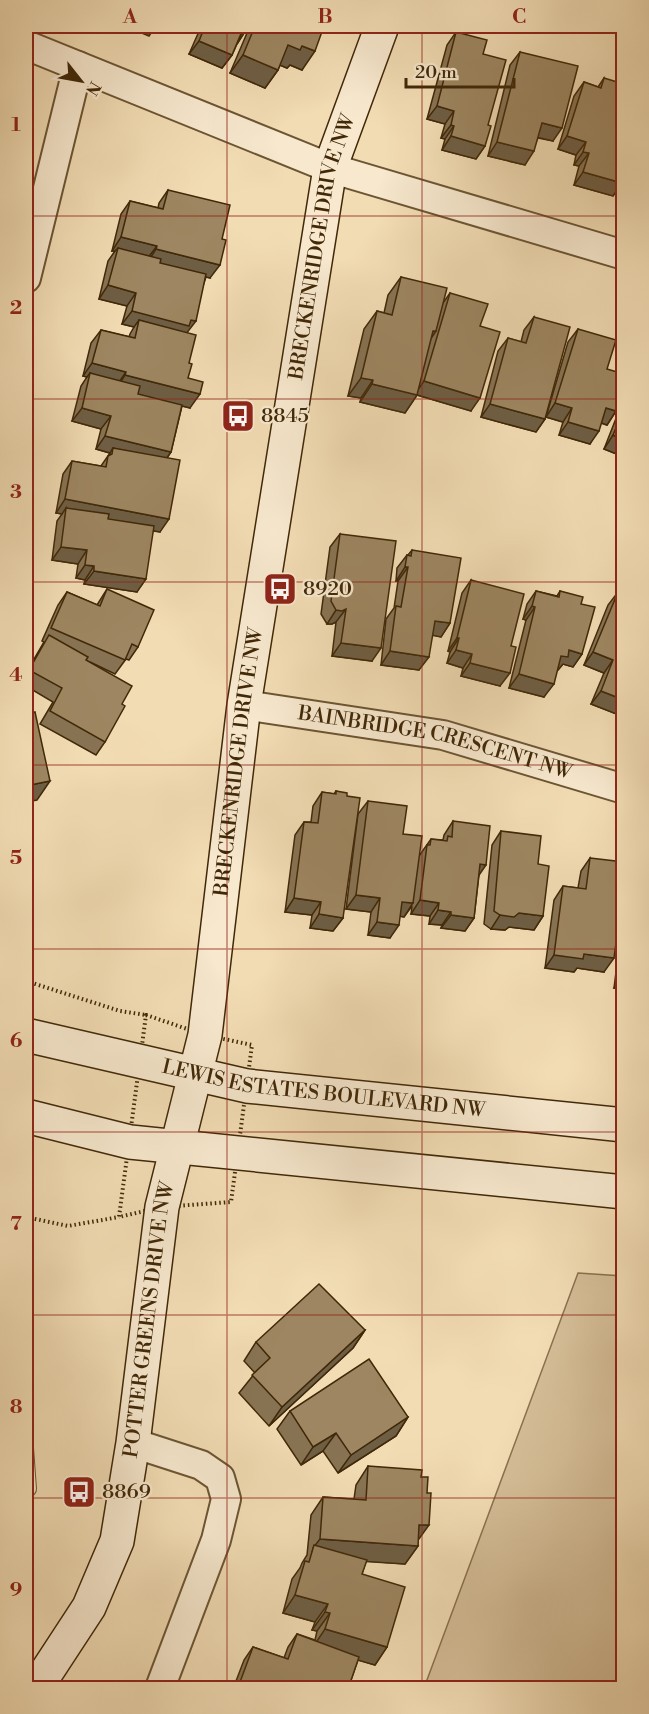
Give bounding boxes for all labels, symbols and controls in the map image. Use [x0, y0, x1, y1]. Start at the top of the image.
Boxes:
text: A [122, 5, 138, 30]
text: B [317, 5, 333, 30]
text: C [512, 5, 526, 30]
north arrow [51, 51, 111, 111]
scale bar [406, 51, 514, 89]
text: 20 m [415, 61, 457, 84]
text: N [81, 78, 105, 99]
street label: BRECKENRIDGE DRIVE NW [284, 110, 361, 383]
text: 1 [11, 113, 21, 138]
text: 2 [10, 296, 22, 321]
bus stop icon: 8845 [220, 398, 256, 434]
place label: 8845 [261, 404, 309, 429]
text: 3 [10, 480, 22, 505]
bus stop icon: 8920 [262, 571, 298, 607]
place label: 8920 [303, 577, 352, 602]
street label: BRECKENRIDGE DRIVE NW [209, 625, 269, 899]
text: 4 [9, 663, 23, 688]
street label: BAINBRIDGE CRESCENT NW [295, 701, 576, 785]
text: 5 [10, 846, 22, 871]
text: 6 [10, 1029, 23, 1054]
street label: LEWIS ESTATES BOULEVARD NW [159, 1054, 487, 1123]
street label: POTTER GREENS DRIVE NW [118, 1178, 181, 1460]
text: 7 [10, 1212, 22, 1237]
text: 8 [10, 1395, 23, 1420]
bus stop icon: 8869 [61, 1474, 97, 1510]
place label: 8869 [102, 1480, 151, 1505]
text: 9 [10, 1578, 22, 1603]

